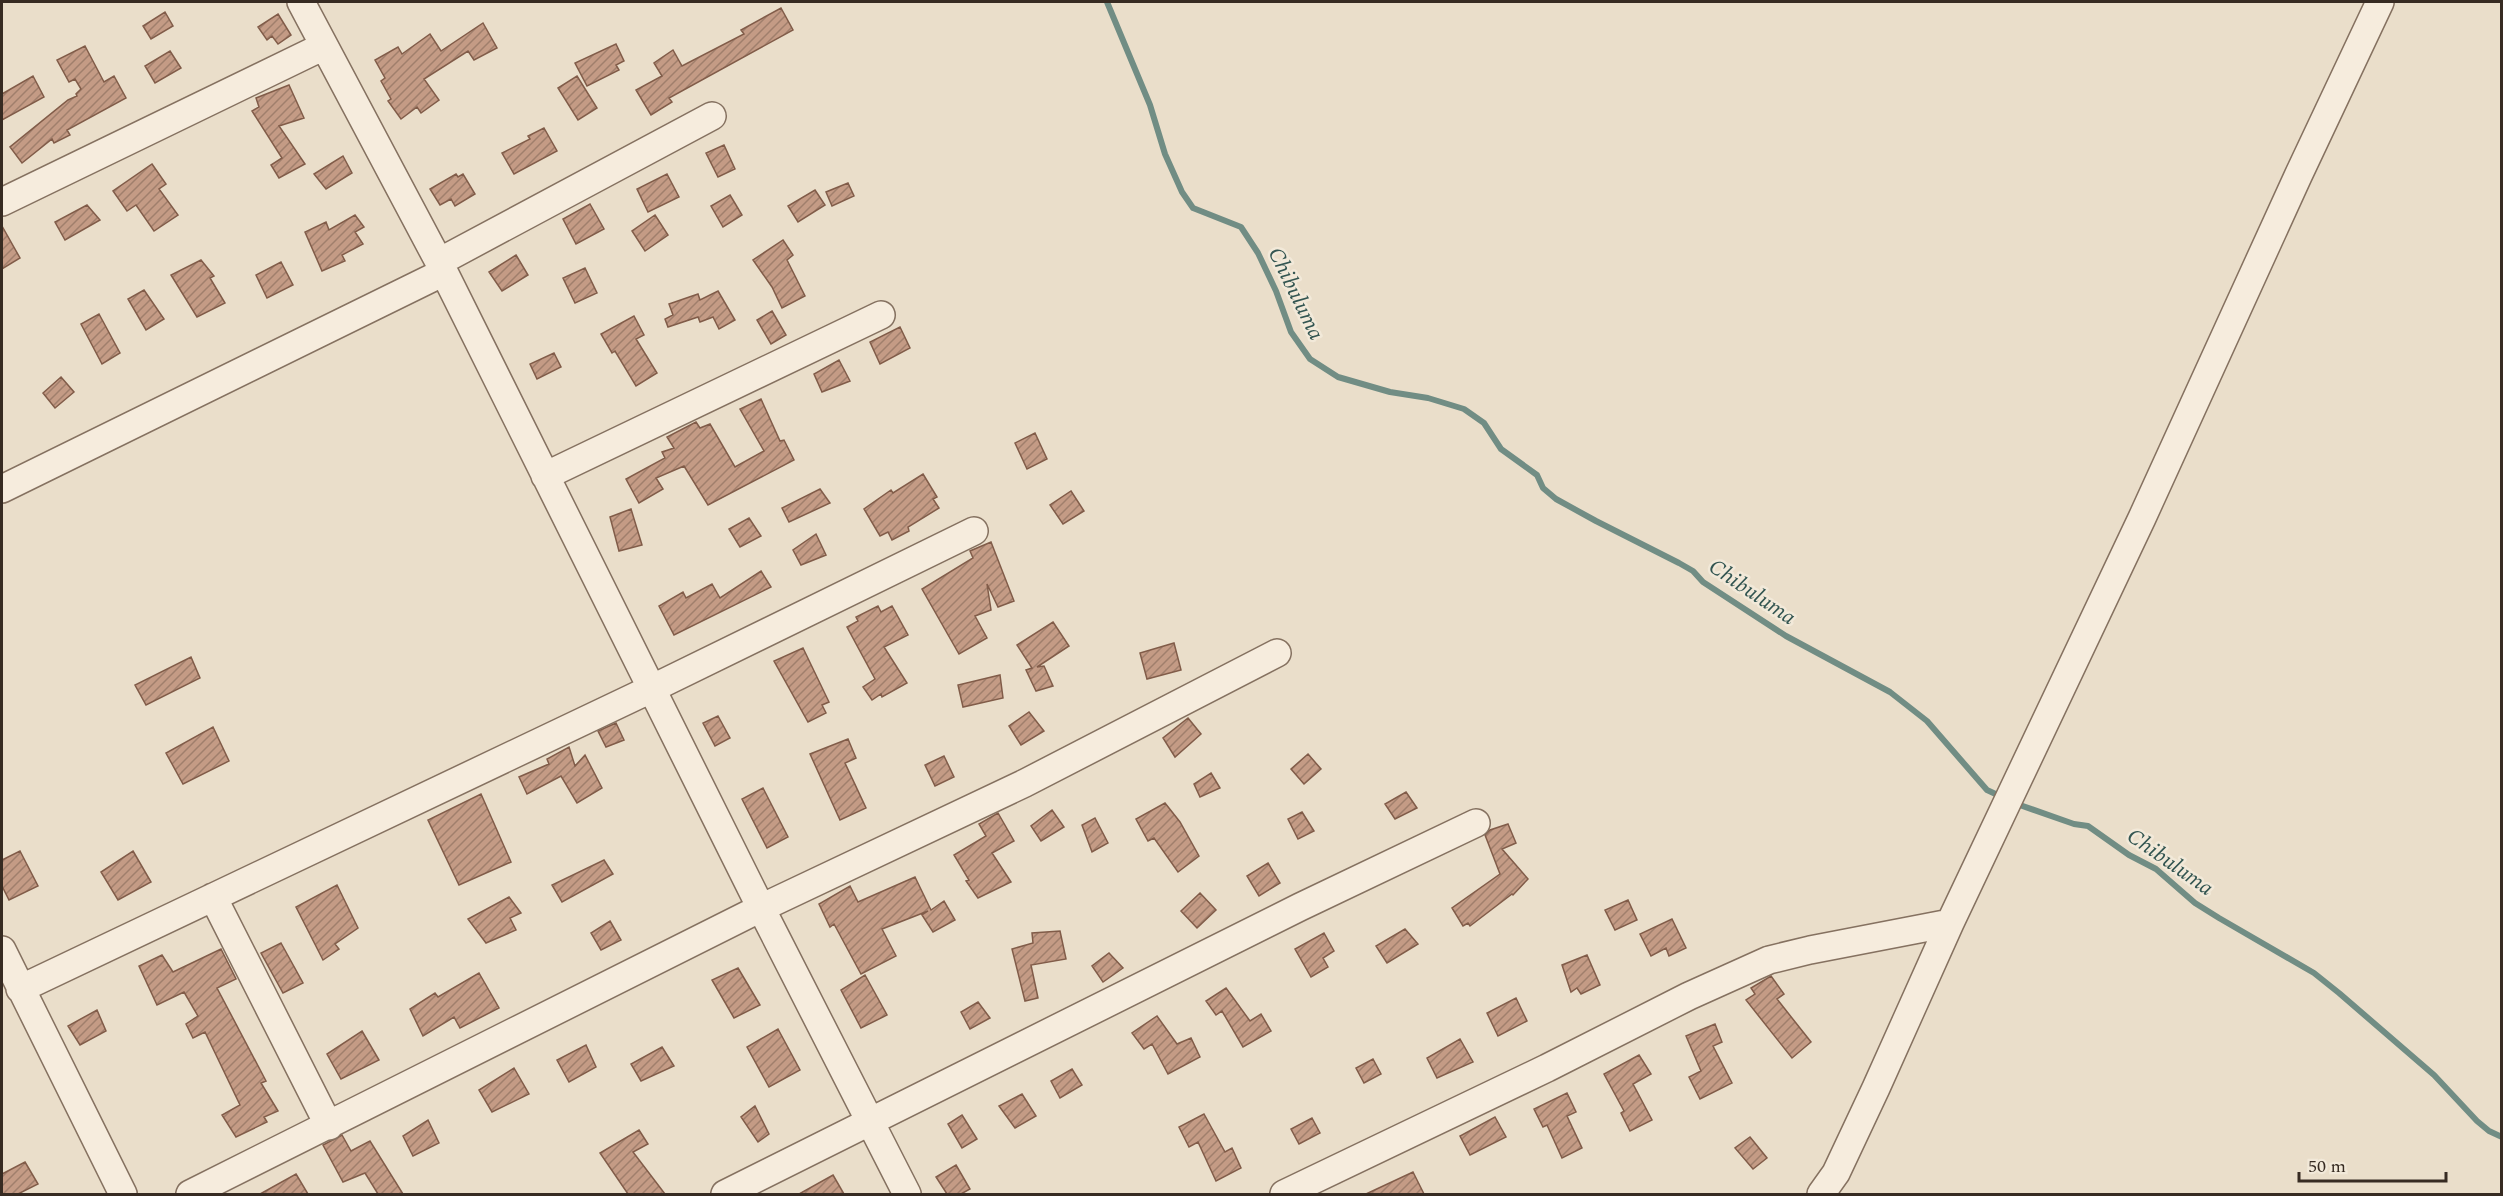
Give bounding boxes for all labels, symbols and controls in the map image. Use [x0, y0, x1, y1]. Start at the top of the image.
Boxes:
water label: Chibuluma [1259, 242, 1332, 346]
water label: Chibuluma [1702, 551, 1803, 634]
water label: Chibuluma [2120, 820, 2220, 904]
scale bar [2299, 1145, 2446, 1183]
text: 50 m [2308, 1153, 2346, 1180]

